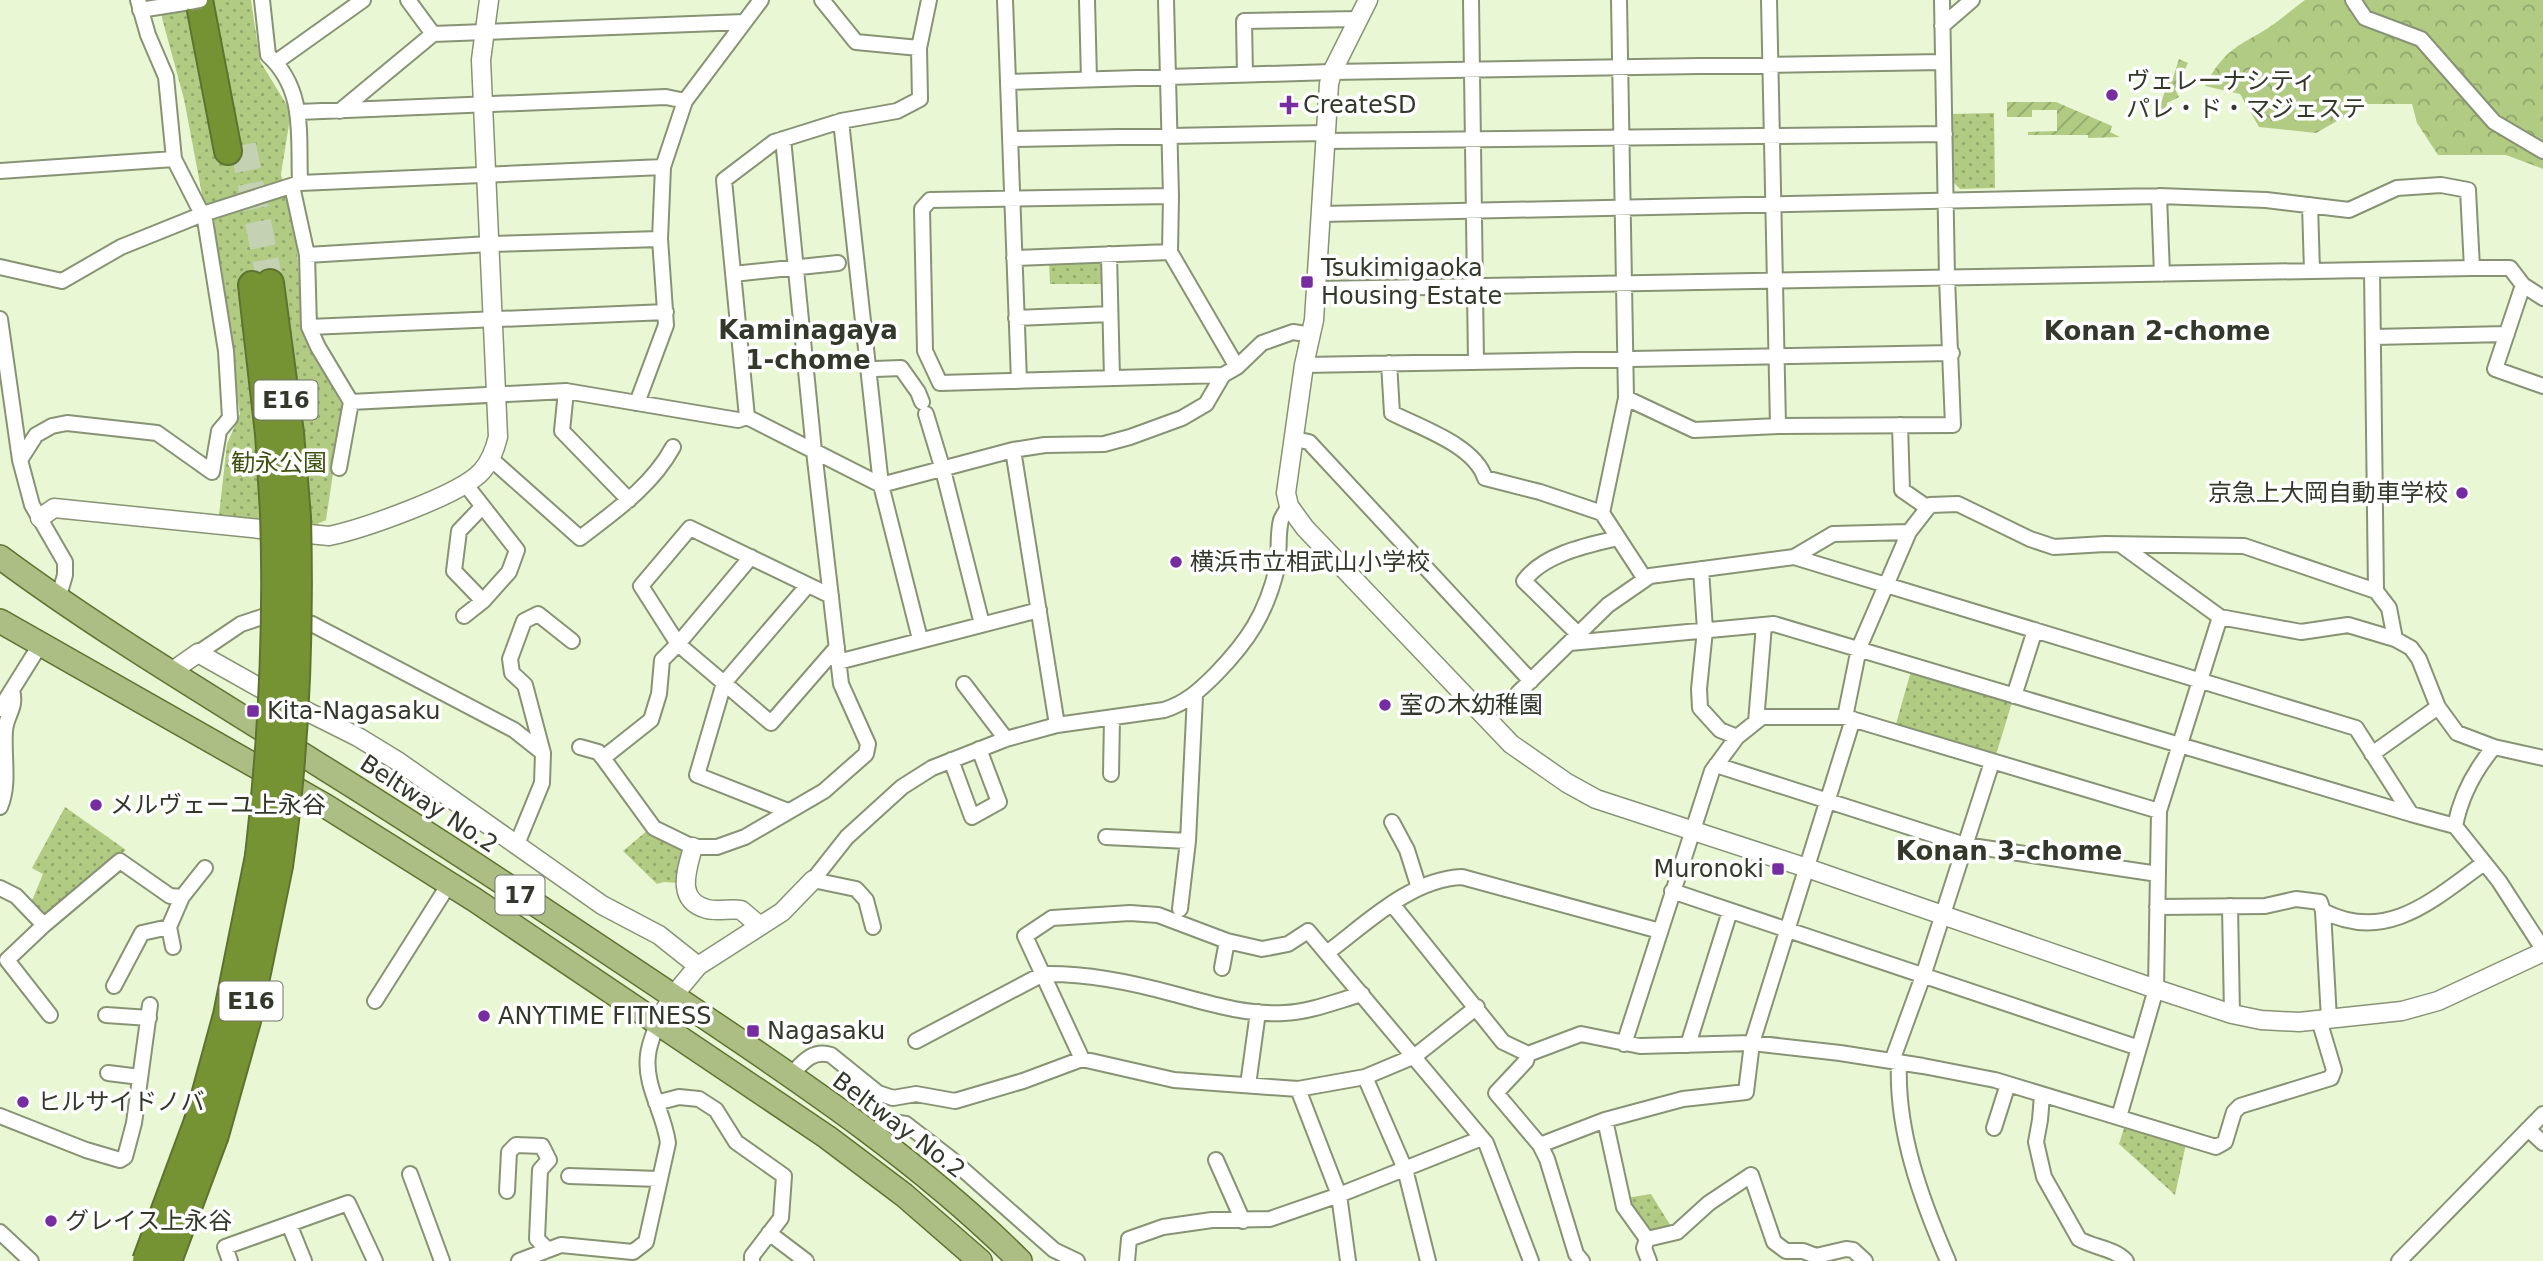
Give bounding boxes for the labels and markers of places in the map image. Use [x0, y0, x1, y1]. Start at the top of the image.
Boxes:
place label: ヴェレーナシティ パレ・ド・マジェステ [2126, 67, 2366, 123]
marker: ヴェレーナシティ パレ・ド・マジェステ [2104, 87, 2120, 103]
place label: CreateSD [1303, 91, 1416, 119]
marker: CreateSD [1281, 97, 1297, 113]
place label: Tsukimigaoka Housing Estate [1320, 254, 1502, 310]
marker: Tsukimigaoka Housing Estate [1299, 274, 1315, 290]
place label: 京急上大岡自動車学校 [2208, 479, 2448, 507]
marker: 京急上大岡自動車学校 [2454, 485, 2470, 501]
place label: 横浜市立相武山小学校 [1190, 548, 1430, 576]
marker: 横浜市立相武山小学校 [1168, 554, 1184, 570]
place label: 室の木幼稚園 [1399, 691, 1543, 719]
place label: Kita-Nagasaku [267, 697, 440, 725]
marker: 室の木幼稚園 [1377, 697, 1393, 713]
marker: Kita-Nagasaku [245, 703, 261, 719]
place label: メルヴェーユ上永谷 [110, 791, 326, 819]
marker: メルヴェーユ上永谷 [88, 797, 104, 813]
place label: Muronoki [1654, 855, 1764, 883]
marker: Muronoki [1770, 861, 1786, 877]
place label: ANYTIME FITNESS [498, 1002, 711, 1030]
marker: ANYTIME FITNESS [476, 1008, 492, 1024]
place label: Nagasaku [767, 1017, 885, 1045]
marker: Nagasaku [745, 1023, 761, 1039]
place label: ヒルサイドノバ [37, 1088, 205, 1116]
marker: ヒルサイドノバ [15, 1094, 31, 1110]
place label: グレイス上永谷 [65, 1207, 232, 1235]
marker: グレイス上永谷 [43, 1213, 59, 1229]

